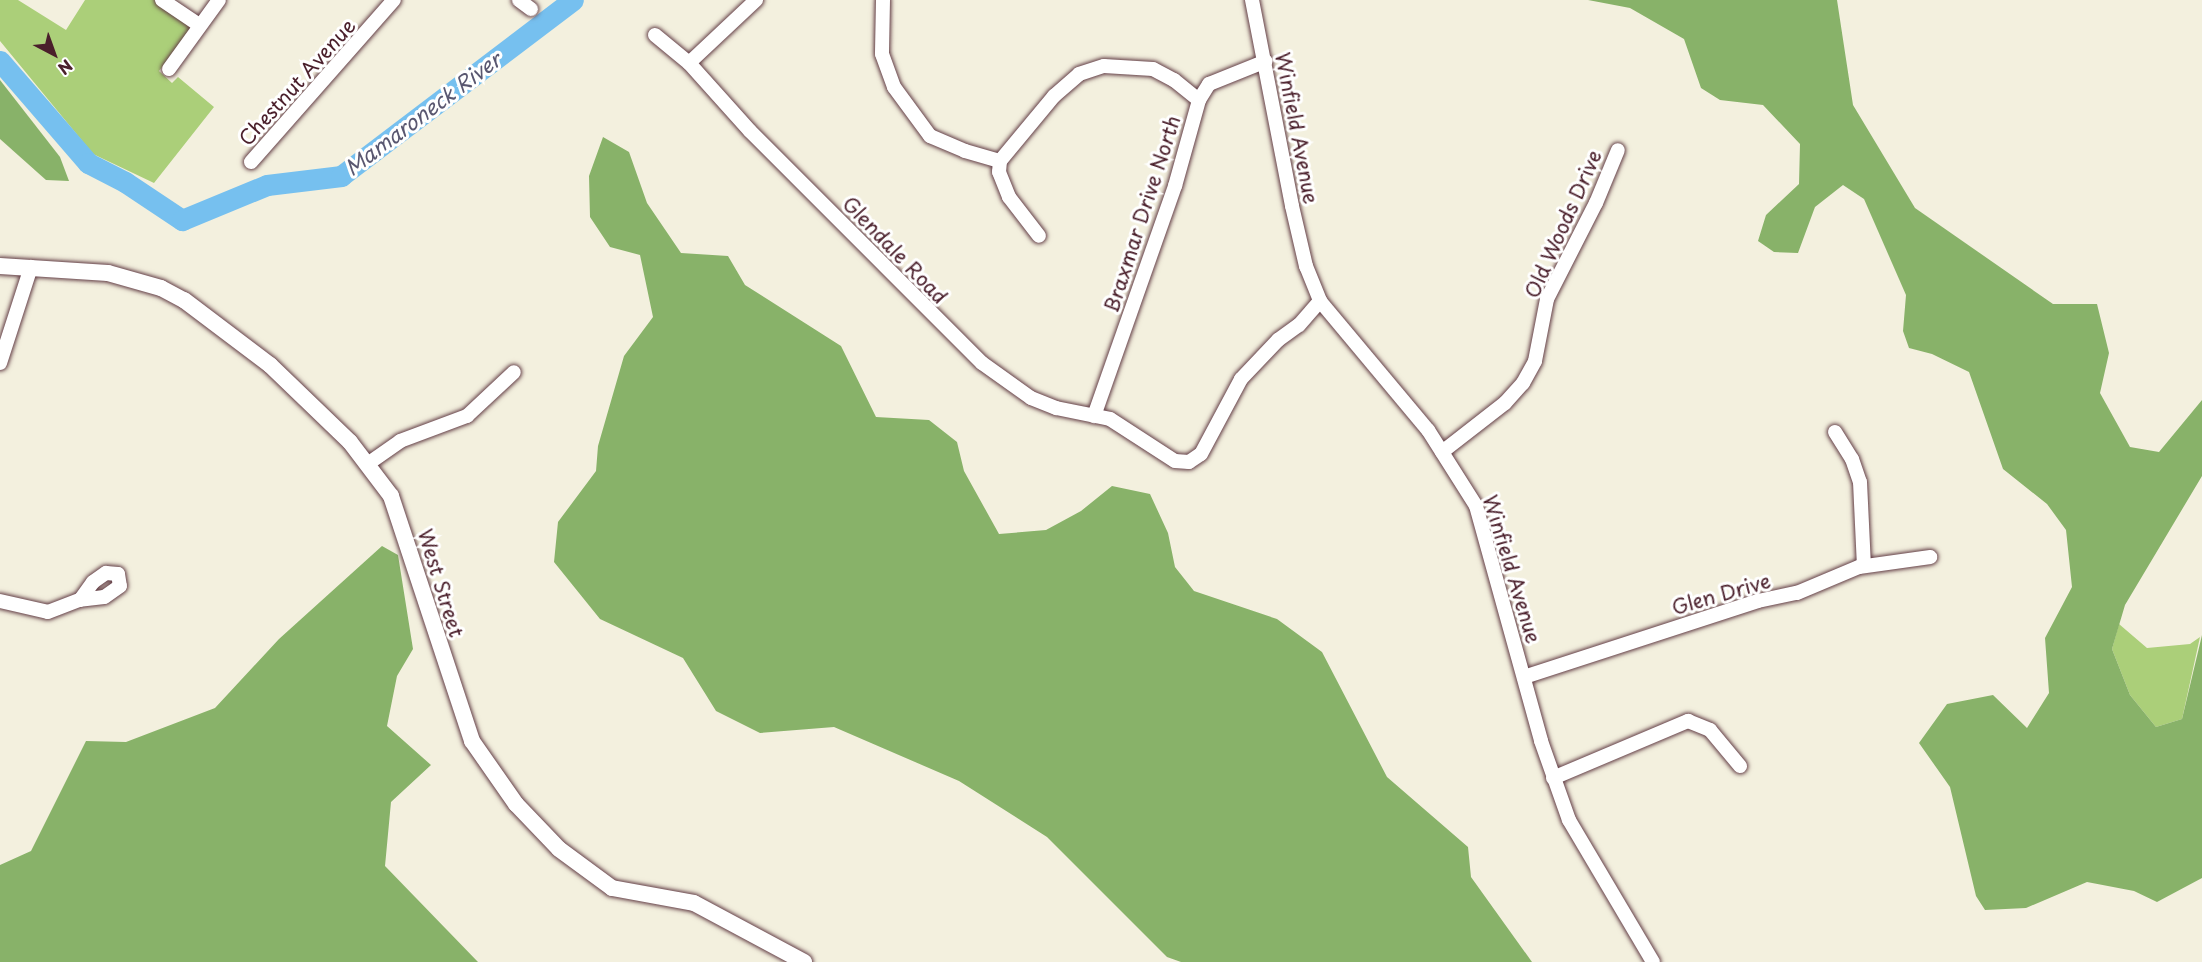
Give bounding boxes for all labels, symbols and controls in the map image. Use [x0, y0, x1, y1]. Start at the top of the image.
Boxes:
street label: Chestnut Avenue [235, 15, 359, 149]
north arrow [24, 24, 84, 84]
water label: Mamaroneck River [338, 45, 506, 181]
street label: Winfield Avenue [1270, 50, 1324, 206]
text: N [53, 54, 78, 81]
street label: Braxmar Drive North [1099, 112, 1185, 316]
street label: Old Woods Drive [1519, 146, 1607, 302]
street label: Glendale Road [838, 192, 952, 308]
street label: Winfield Avenue [1478, 492, 1546, 646]
street label: West Street [413, 525, 469, 641]
street label: Glen Drive [1668, 568, 1774, 620]

